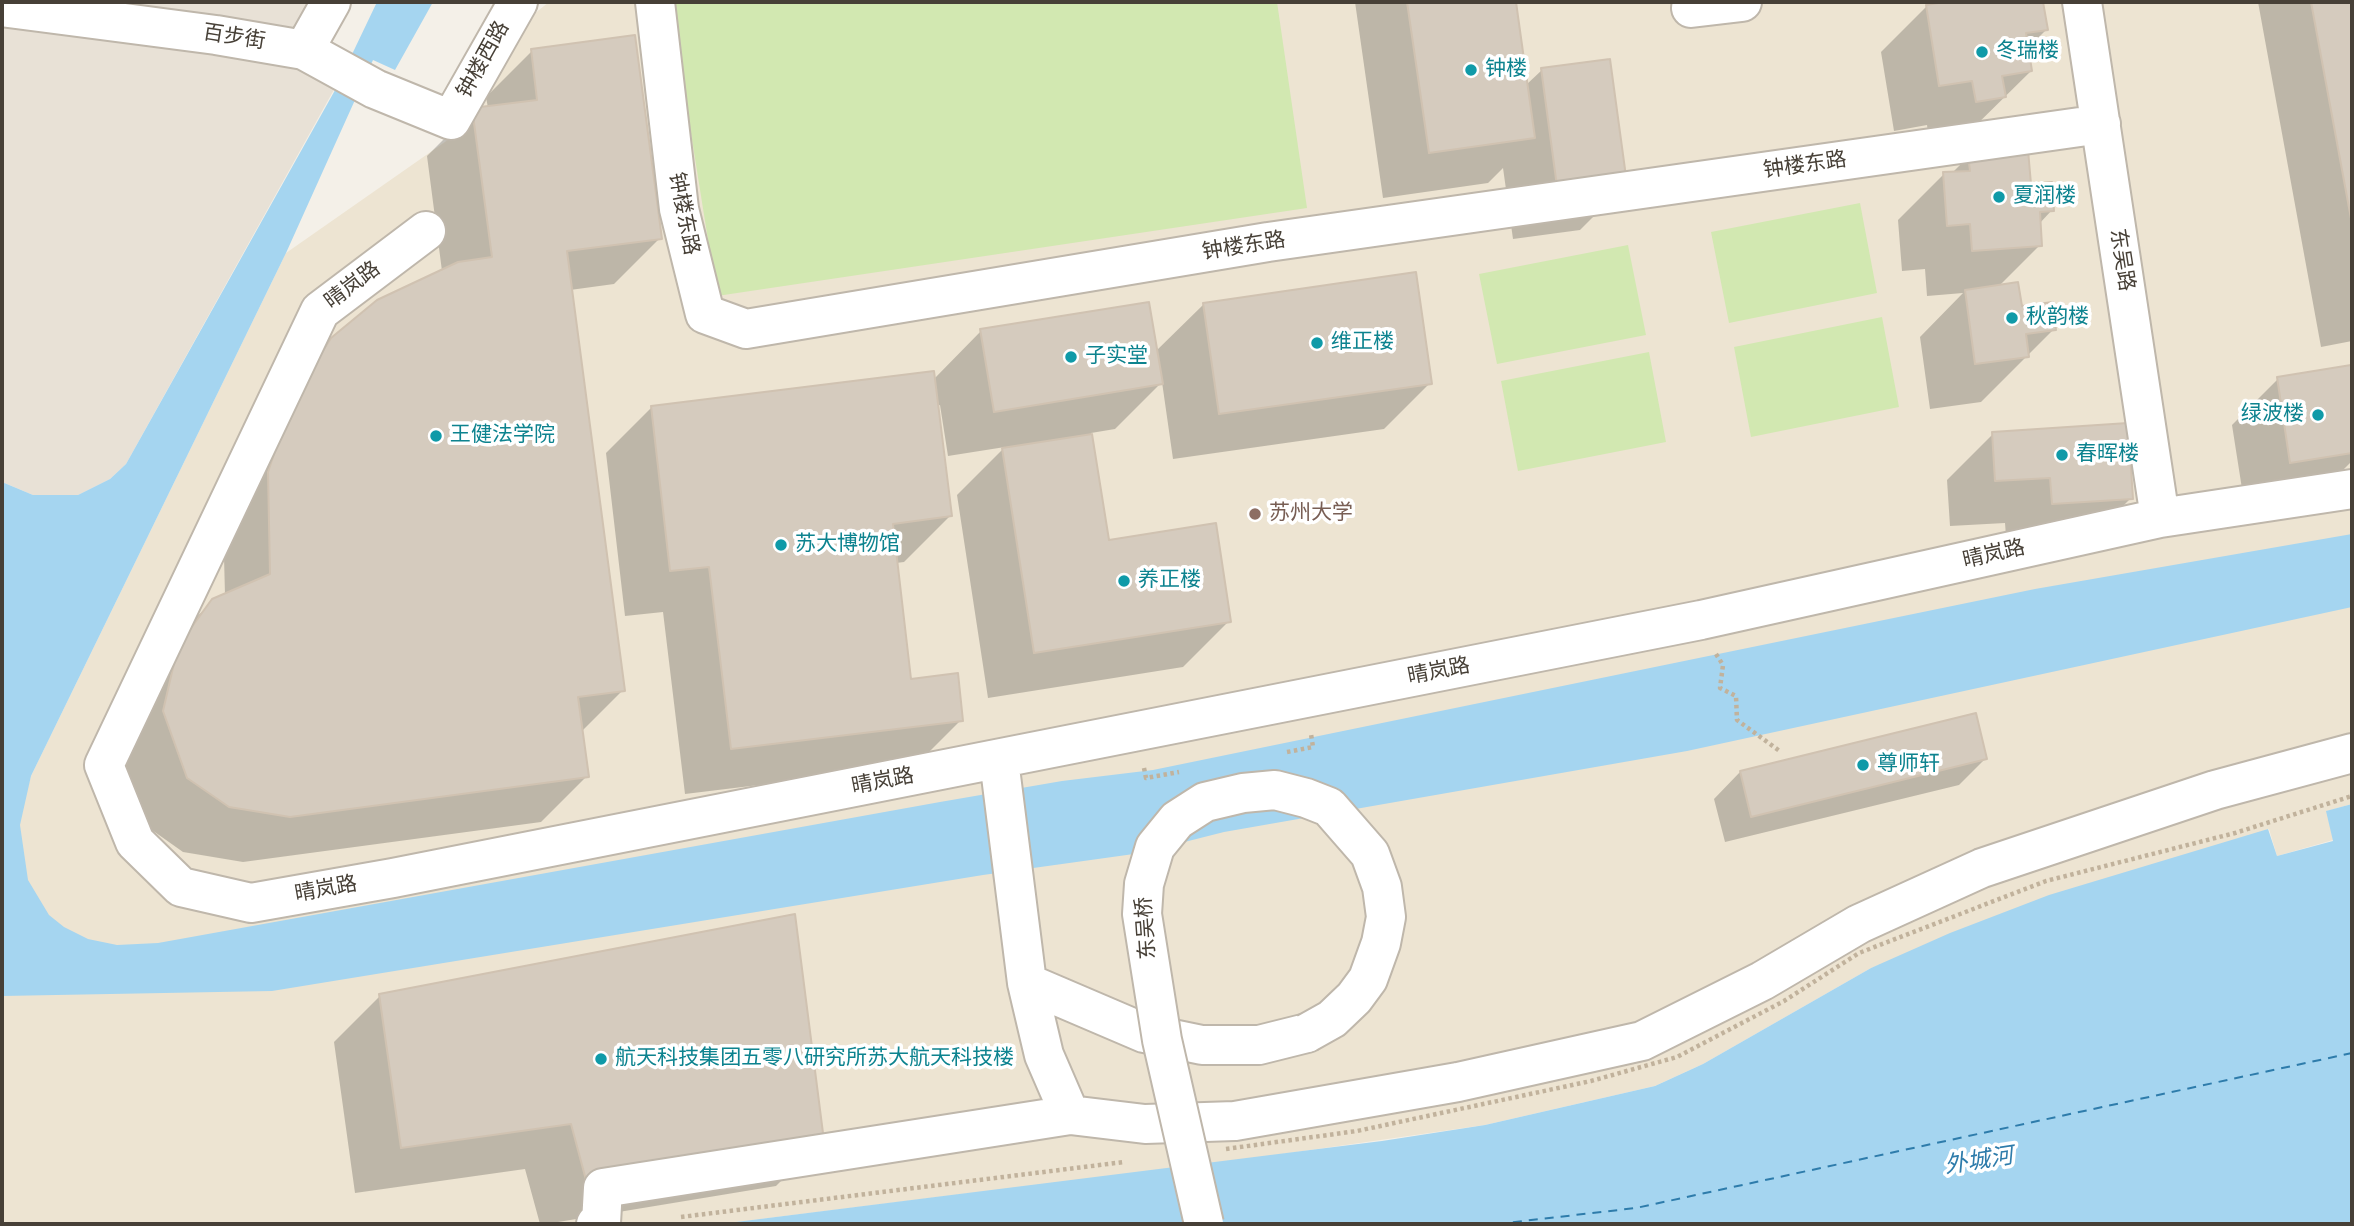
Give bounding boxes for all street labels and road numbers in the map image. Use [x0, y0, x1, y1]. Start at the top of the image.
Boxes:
street label: 钟楼西路 [453, 17, 515, 103]
street label: 百步街 [201, 21, 267, 55]
street label: 钟楼东路 [1762, 148, 1848, 184]
street label: 钟楼东路 [663, 170, 703, 258]
street label: 东吴路 [2104, 227, 2138, 293]
street label: 钟楼东路 [1201, 228, 1287, 266]
street label: 晴岚路 [320, 257, 386, 315]
street label: 晴岚路 [1960, 536, 2028, 574]
street label: 晴岚路 [1406, 654, 1472, 690]
street label: 晴岚路 [850, 764, 916, 800]
street label: 晴岚路 [293, 872, 359, 908]
street label: 东吴桥 [1132, 896, 1162, 960]

